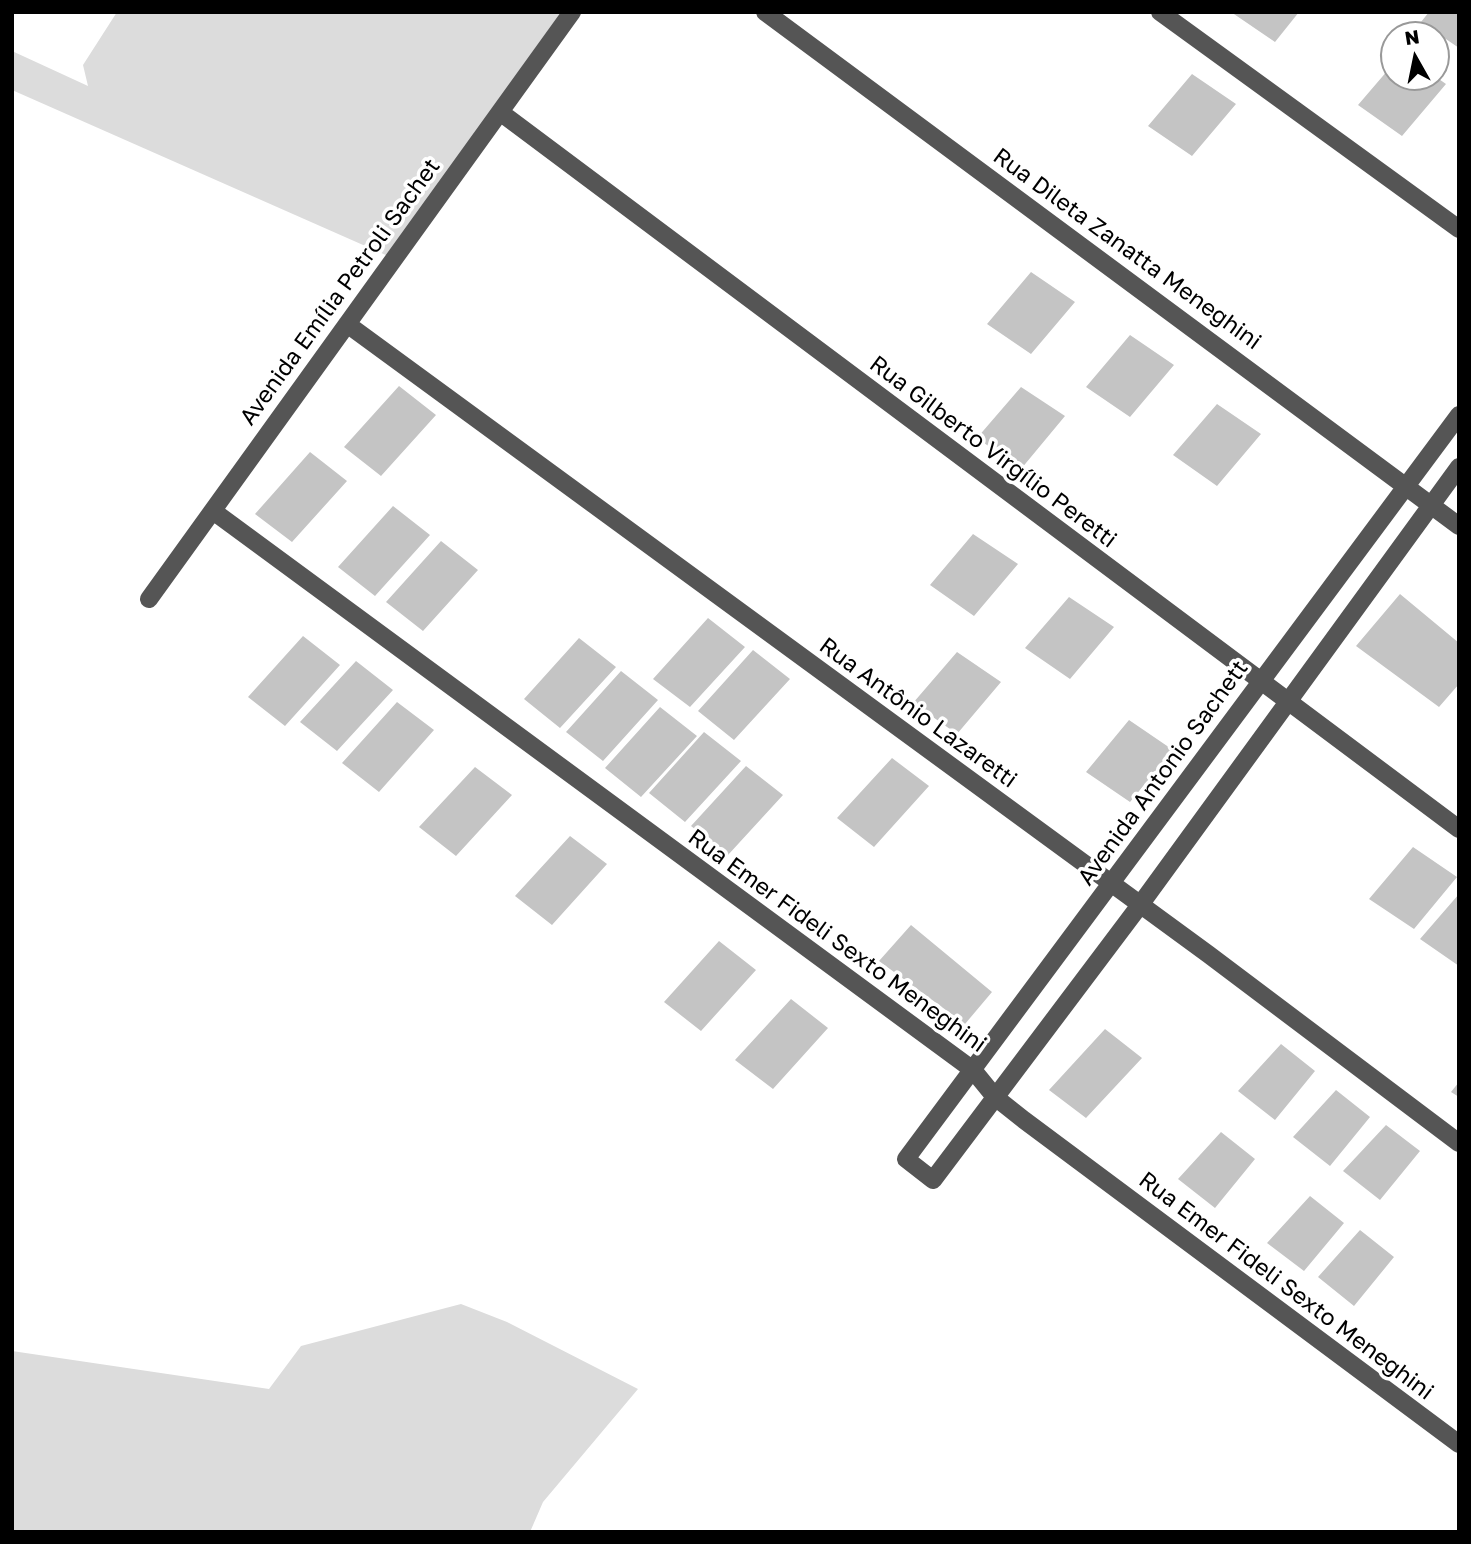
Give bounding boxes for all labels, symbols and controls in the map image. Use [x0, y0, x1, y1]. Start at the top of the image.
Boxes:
north arrow [1380, 21, 1450, 91]
text: N [1403, 24, 1421, 49]
street label: Rua Dileta Zanatta Meneghini [988, 142, 1266, 356]
street label: Avenida Emília Petroli Sachet [234, 153, 446, 431]
street label: Rua Gilberto Virgílio Peretti [864, 350, 1122, 554]
street label: Rua Antônio Lazaretti [814, 632, 1022, 794]
street label: Avenida Antonio Sachett [1072, 655, 1254, 891]
street label: Rua Emer Fideli Sexto Meneghini [683, 824, 991, 1058]
street label: Rua Emer Fideli Sexto Meneghini [1133, 1166, 1439, 1406]

